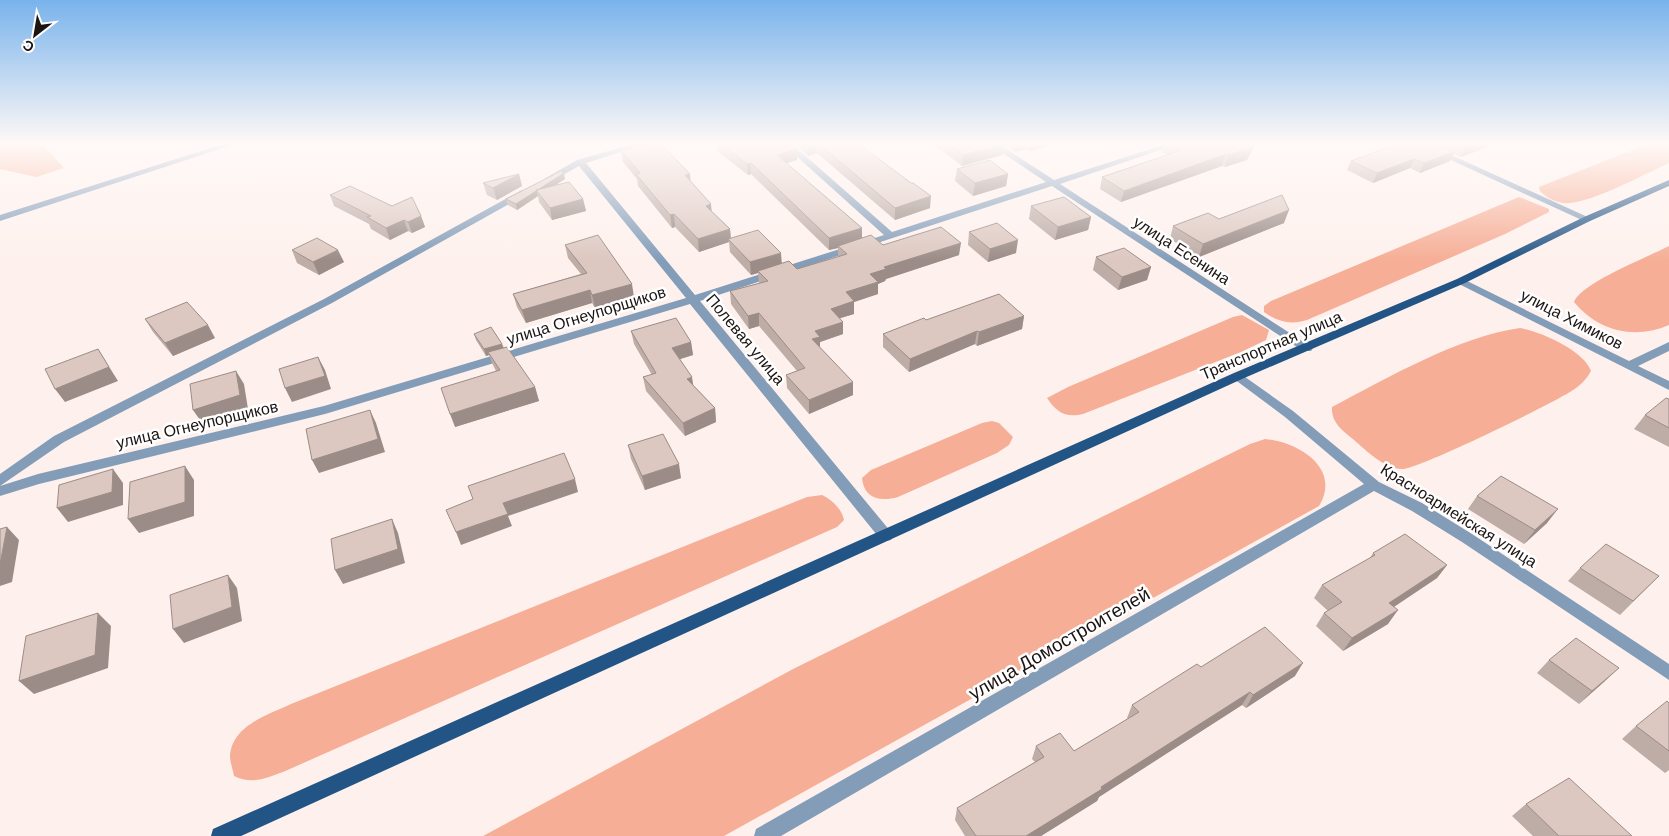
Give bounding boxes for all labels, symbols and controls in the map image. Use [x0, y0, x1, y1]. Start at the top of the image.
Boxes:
north arrow [10, 10, 60, 60]
text: С [20, 37, 37, 56]
street label: улица Есенина [1130, 213, 1233, 288]
street label: улица Огнеупорщиков [505, 283, 668, 348]
street label: улица Химиков [1518, 286, 1626, 353]
street label: Полевая улица [703, 291, 788, 388]
street label: Транспортная улица [1198, 308, 1344, 383]
street label: улица Огнеупорщиков [115, 398, 280, 451]
street label: Красноармейская улица [1378, 460, 1540, 571]
street label: улица Домостроителей [965, 583, 1153, 704]

